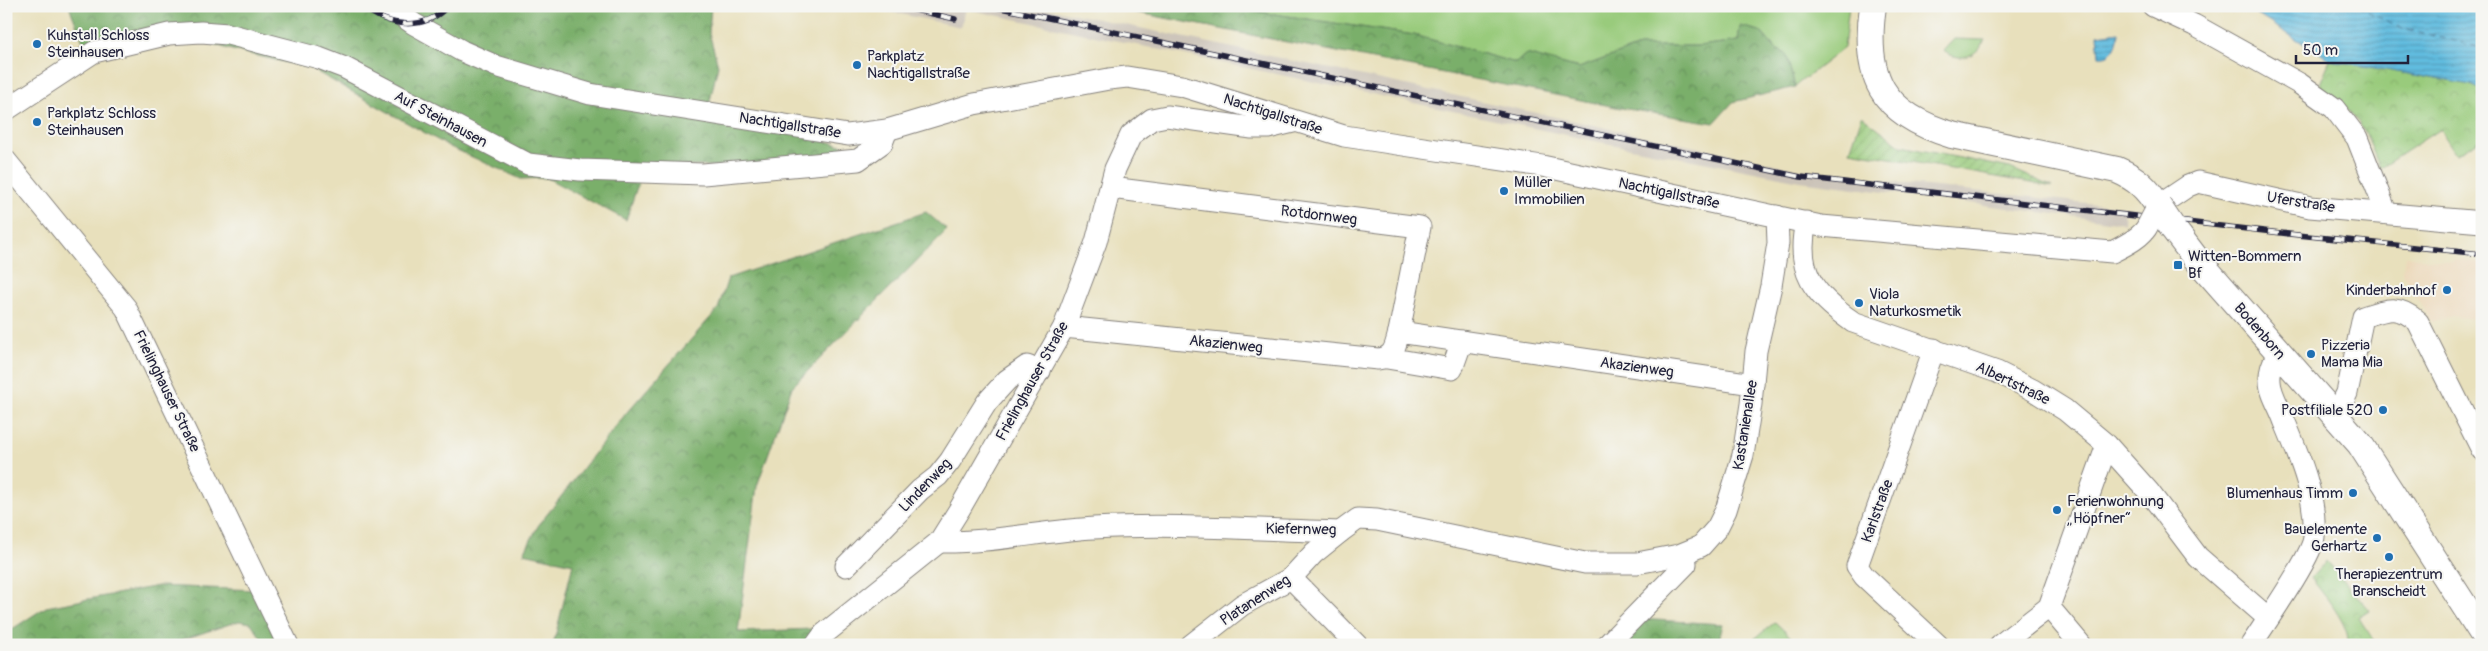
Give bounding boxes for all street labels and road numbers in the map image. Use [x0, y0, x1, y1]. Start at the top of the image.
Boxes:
street label: Auf Steinhausen [391, 87, 491, 152]
street label: Nachtigallstraße [1221, 90, 1325, 140]
street label: Nachtigallstraße [738, 108, 843, 143]
street label: Nachtigallstraße [1617, 174, 1722, 214]
street label: Uferstraße [2266, 188, 2337, 217]
street label: Rotdornweg [1280, 201, 1358, 230]
street label: Bodenborn [2230, 299, 2289, 364]
street label: Frielinghauser Straße [992, 318, 1073, 444]
street label: Frielinghauser Straße [129, 327, 205, 456]
street label: Akazienweg [1188, 331, 1264, 358]
street label: Akazienweg [1599, 353, 1675, 382]
street label: Albertstraße [1973, 357, 2053, 410]
street label: Kastanienallee [1729, 378, 1762, 471]
street label: Lindenweg [895, 454, 956, 516]
street label: Karlstraße [1857, 477, 1898, 545]
street label: Kiefernweg [1266, 519, 1336, 540]
street label: Platanenweg [1217, 571, 1294, 630]

